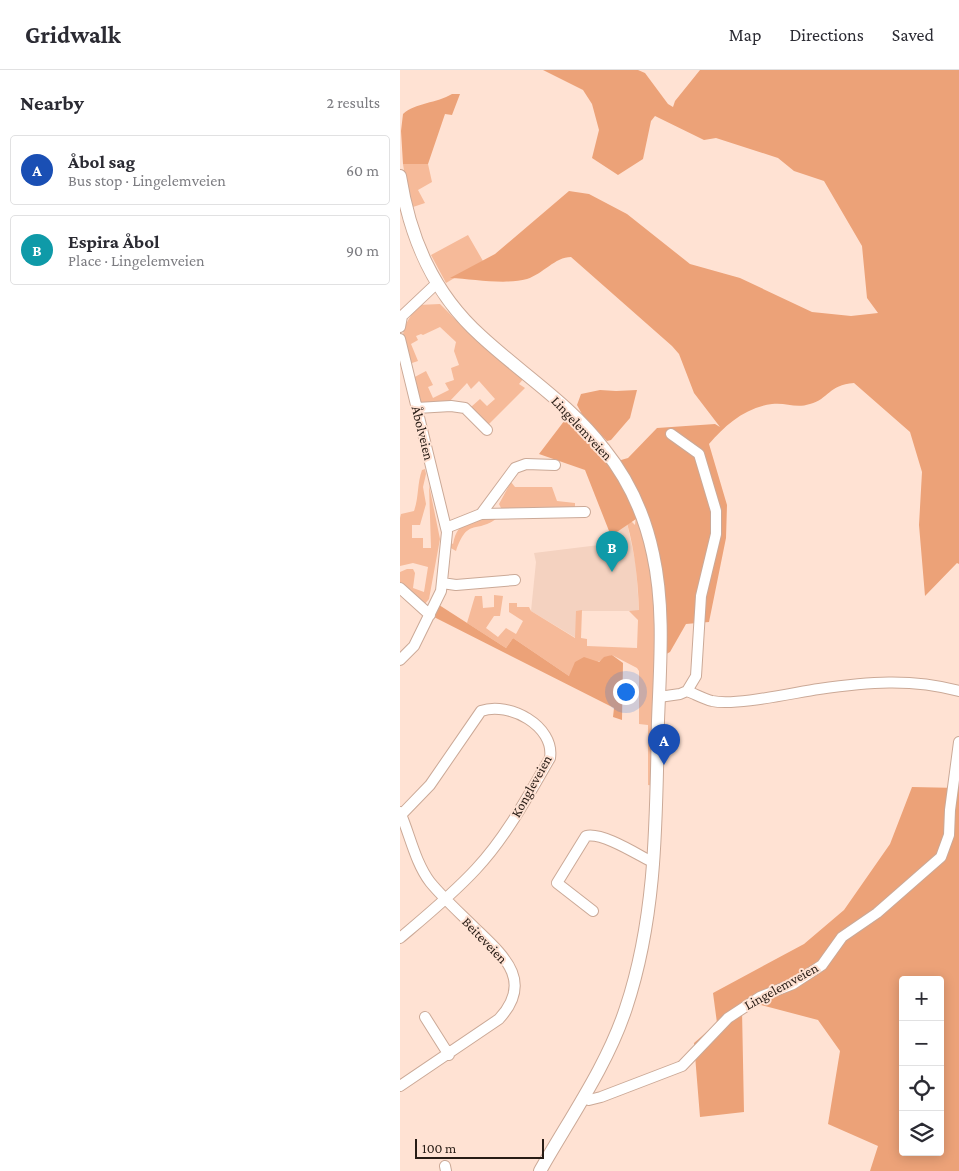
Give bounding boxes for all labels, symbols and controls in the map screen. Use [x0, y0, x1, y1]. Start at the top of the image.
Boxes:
text: Gridwalk [25, 21, 121, 48]
text: Map [729, 25, 761, 45]
text: Directions [789, 25, 864, 45]
text: Saved [892, 25, 934, 45]
text: Nearby [20, 91, 84, 115]
text: 2 results [327, 94, 380, 111]
text: Åbol sag [68, 151, 135, 172]
text: A [32, 162, 42, 179]
text: 60 m [346, 162, 379, 179]
text: Bus stop · Lingelemveien [68, 172, 226, 189]
text: Espira Åbol [68, 231, 160, 252]
text: B [32, 242, 42, 259]
text: 90 m [346, 242, 379, 259]
text: Place · Lingelemveien [68, 252, 205, 269]
street label: Lingelemveien [548, 393, 616, 464]
street label: Åbolveien [409, 404, 438, 462]
pin: B [596, 531, 628, 572]
your location [613, 679, 639, 705]
pin: A [648, 724, 680, 765]
street label: Kongleveien [507, 752, 555, 820]
street label: Beiteveien [459, 914, 511, 967]
street label: Lingelemveien [741, 959, 821, 1013]
map controls [899, 976, 944, 1156]
button: + [899, 976, 944, 1021]
button: − [899, 1021, 944, 1066]
button: locate [899, 1066, 944, 1111]
button: layers [899, 1111, 944, 1156]
scale bar [415, 1136, 544, 1159]
text: 100 m [422, 1140, 456, 1156]

